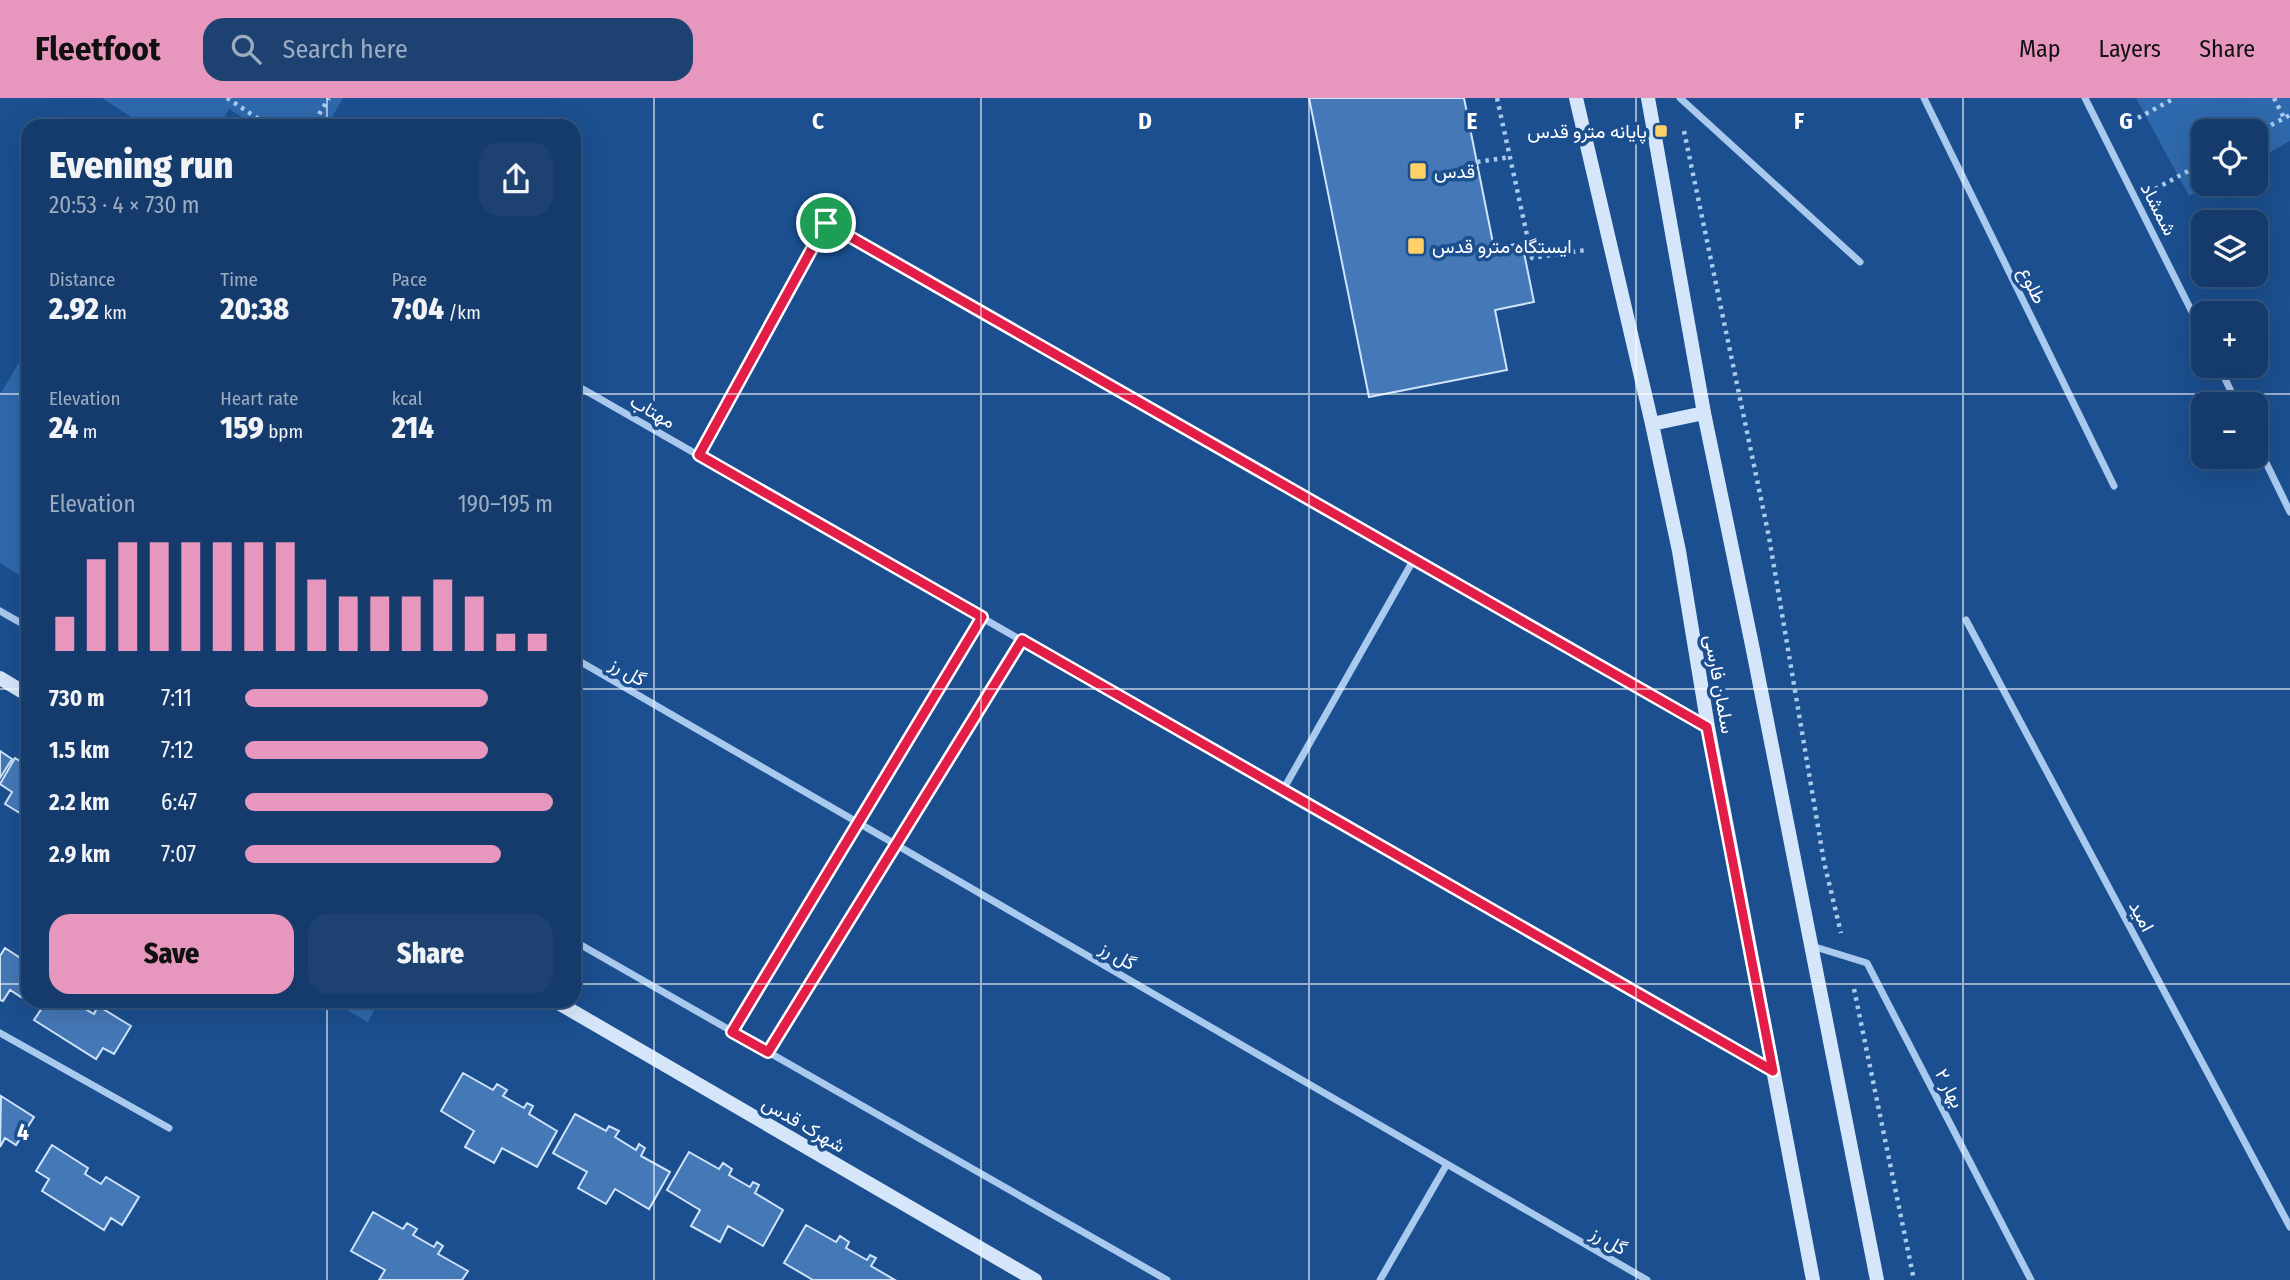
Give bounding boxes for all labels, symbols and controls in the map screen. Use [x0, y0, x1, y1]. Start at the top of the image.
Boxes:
search box [203, 18, 693, 81]
text: Fleetfoot [35, 29, 161, 69]
icon: search [227, 30, 265, 68]
text: Search here [283, 34, 408, 65]
text: Map [2019, 35, 2061, 63]
text: Layers [2099, 35, 2161, 63]
text: Share [2199, 35, 2255, 63]
text: C [812, 107, 824, 135]
text: D [1138, 107, 1152, 135]
text: E [1467, 107, 1478, 135]
text: F [1794, 107, 1804, 135]
text: G [2119, 107, 2133, 135]
map controls [2191, 119, 2268, 469]
button: locate [2191, 119, 2268, 196]
place label: پایانه مترو قدس [1527, 120, 1647, 145]
marker: پایانه مترو قدس [1653, 123, 1669, 139]
text: Evening run [49, 142, 233, 188]
button: share [479, 142, 553, 216]
place label: قدس [1434, 160, 1475, 183]
marker: قدس [1408, 161, 1428, 181]
street label: شمشاد [2136, 179, 2182, 239]
text: 20:53 · 4 × 730 m [49, 191, 200, 219]
pin [796, 193, 856, 253]
icon: arrive [807, 204, 845, 242]
button: layers [2191, 210, 2268, 287]
place label: ایستگاه مترو قدس [1432, 235, 1572, 258]
marker: ایستگاه مترو قدس [1406, 236, 1426, 256]
street label: طلوع [2013, 263, 2051, 308]
text: Distance [49, 268, 116, 291]
text: Time [220, 268, 258, 291]
text: Pace [392, 268, 427, 291]
text: 2.92 [49, 291, 99, 327]
text: 20:38 [220, 291, 289, 327]
text: 7:04 [392, 291, 444, 327]
text: km [99, 301, 127, 324]
text: /km [444, 301, 481, 324]
button: + [2191, 301, 2268, 378]
text: Elevation [49, 387, 121, 410]
text: Heart rate [220, 387, 298, 410]
text: kcal [392, 387, 422, 410]
street label: مهتاب [626, 389, 679, 434]
button: − [2191, 392, 2268, 469]
text: 24 [49, 410, 78, 446]
text: 159 [220, 410, 264, 446]
text: 214 [392, 410, 434, 446]
text: m [78, 420, 97, 443]
text: bpm [264, 420, 303, 443]
text: Elevation [49, 490, 136, 518]
text: 190–195 m [458, 490, 553, 518]
street label: سلمان فارسی [1699, 633, 1740, 735]
street label: گل رز [605, 651, 650, 691]
text: 730 m [49, 684, 105, 712]
text: 7:11 [161, 684, 192, 712]
text: 1.5 km [49, 736, 110, 764]
text: 7:12 [161, 736, 193, 764]
text: 2.2 km [49, 788, 110, 816]
text: 6:47 [161, 788, 197, 816]
text: 2.9 km [49, 840, 110, 868]
text: 7:07 [161, 840, 196, 868]
street label: امید [2124, 897, 2159, 936]
button: Save [49, 914, 294, 994]
button: Share [308, 914, 553, 994]
street label: گل رز [1095, 935, 1140, 975]
street label: بهار ۲ [1930, 1065, 1969, 1112]
street label: شهرک قدس [758, 1091, 850, 1157]
text: 4 [17, 1118, 29, 1146]
street label: گل رز [1586, 1220, 1631, 1260]

